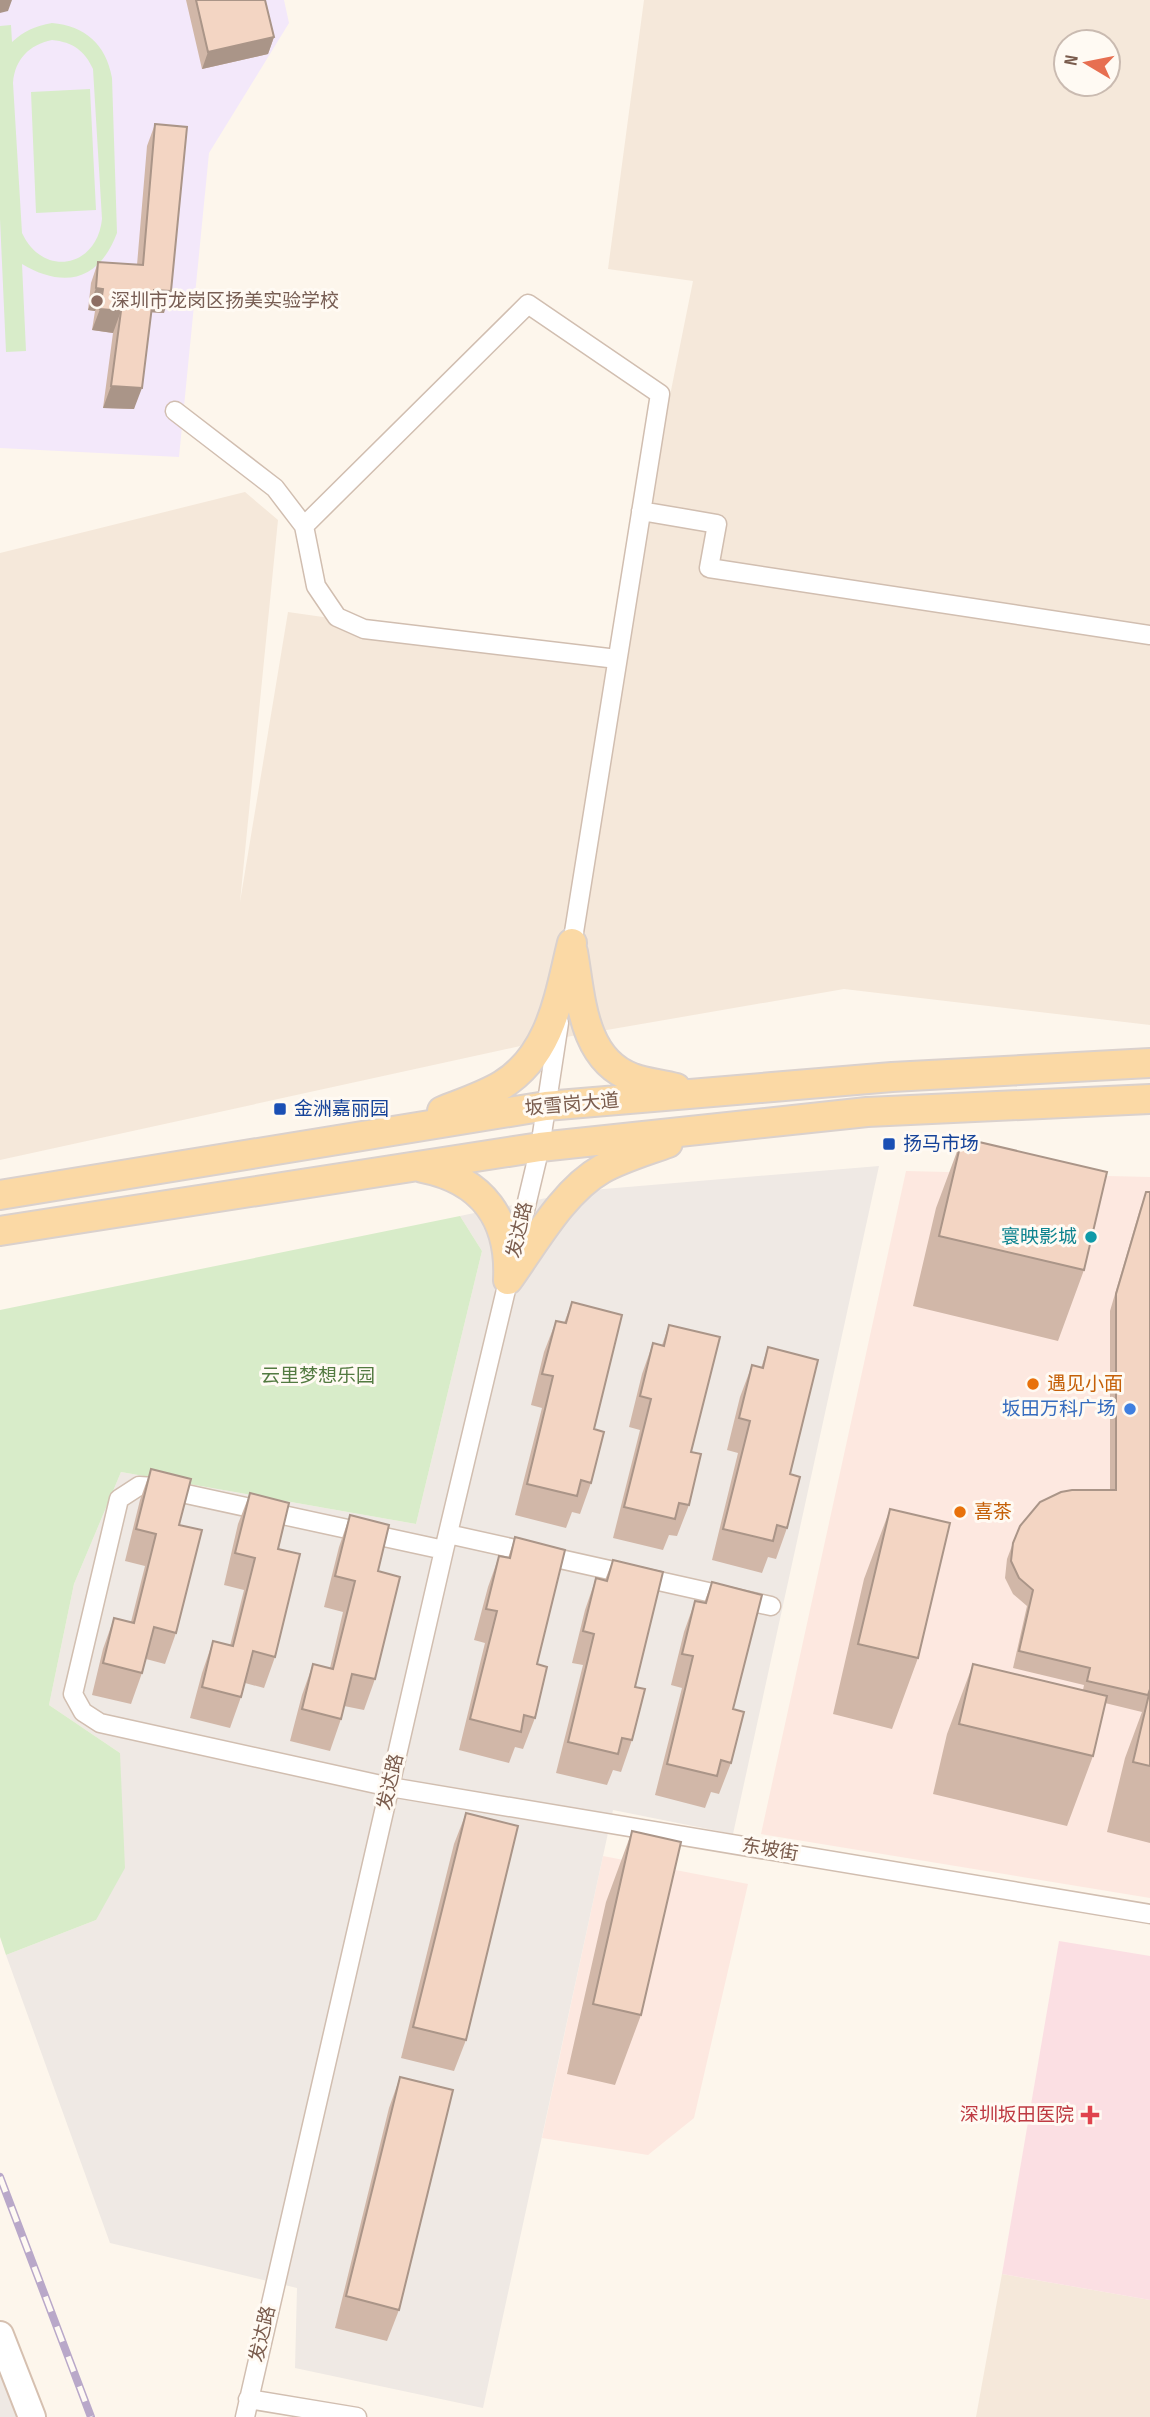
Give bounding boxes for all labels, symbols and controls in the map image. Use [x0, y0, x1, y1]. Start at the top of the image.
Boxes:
north arrow [1052, 28, 1122, 98]
text: N [1060, 53, 1084, 67]
place label: 深圳市龙岗区扬美实验学校 [111, 290, 339, 313]
marker: 深圳市龙岗区扬美实验学校 [89, 293, 105, 309]
street label: 坂雪岗大道 [524, 1089, 620, 1121]
place label: 金洲嘉丽园 [294, 1098, 389, 1121]
marker: 金洲嘉丽园 [272, 1101, 288, 1117]
place label: 扬马市场 [903, 1133, 979, 1156]
marker: 扬马市场 [881, 1136, 897, 1152]
street label: 发达路 [502, 1200, 538, 1260]
place label: 寰映影城 [1001, 1226, 1077, 1249]
marker: 寰映影城 [1083, 1229, 1099, 1245]
park label: 云里梦想乐园 [261, 1365, 375, 1388]
place label: 遇见小面 [1047, 1373, 1123, 1396]
marker: 遇见小面 [1025, 1376, 1041, 1392]
place label: 坂田万科广场 [1002, 1398, 1116, 1421]
marker: 坂田万科广场 [1122, 1401, 1138, 1417]
place label: 喜茶 [974, 1501, 1012, 1524]
marker: 喜茶 [952, 1504, 968, 1520]
street label: 发达路 [373, 1752, 409, 1812]
street label: 东坡街 [740, 1834, 800, 1866]
place label: 深圳坂田医院 [960, 2104, 1074, 2127]
marker: 深圳坂田医院 [1080, 2105, 1100, 2125]
street label: 发达路 [245, 2304, 281, 2364]

